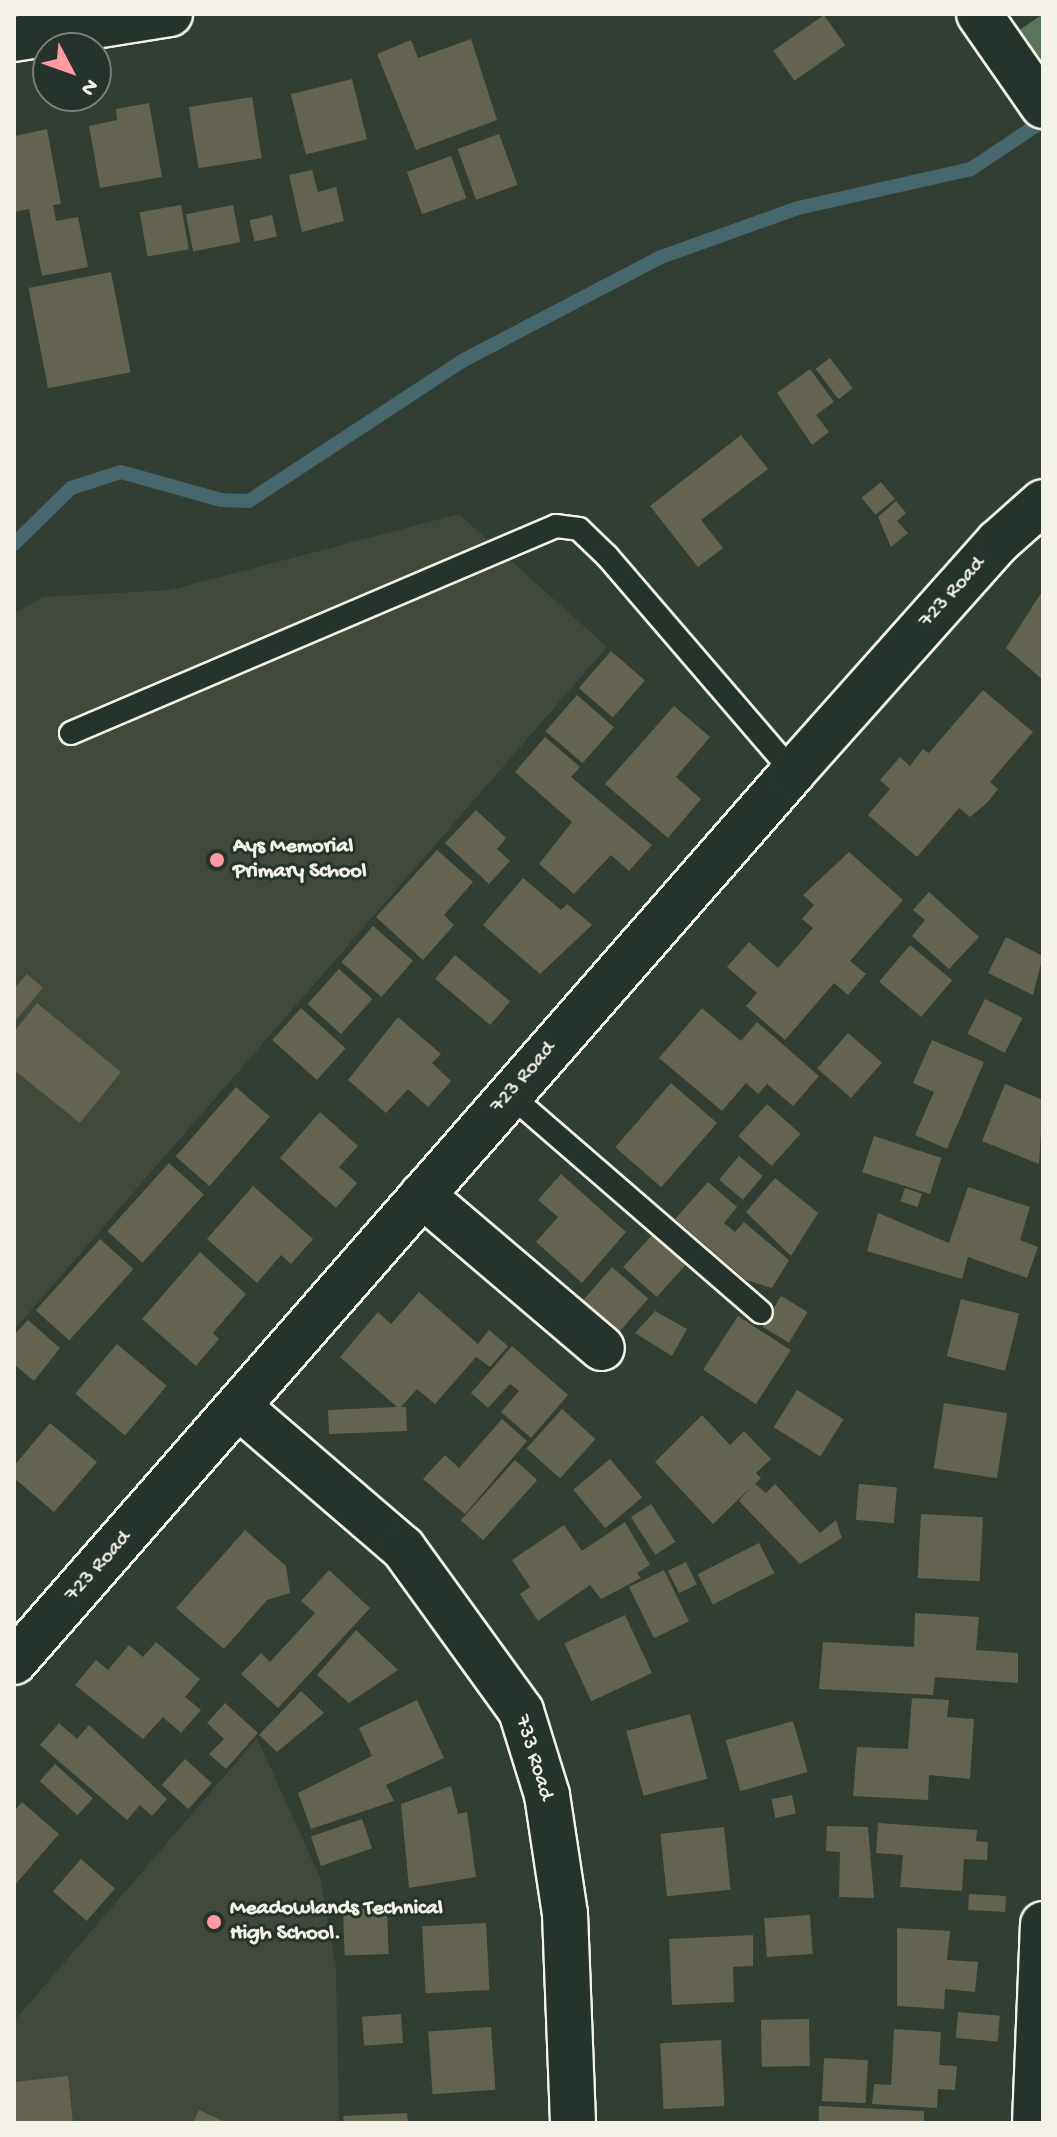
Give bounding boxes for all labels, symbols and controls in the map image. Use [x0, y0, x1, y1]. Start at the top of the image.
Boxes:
north arrow [32, 32, 112, 112]
text: N [74, 72, 103, 100]
street label: 723 Road [914, 552, 992, 634]
place label: Ays Memorial Primary School [233, 834, 367, 886]
marker: Ays Memorial Primary School [208, 851, 226, 869]
street label: 723 Road [486, 1037, 562, 1119]
street label: 723 Road [60, 1526, 138, 1608]
street label: 733 Road [508, 1712, 558, 1804]
place label: Meadowlands Technical High School. [230, 1896, 443, 1948]
marker: Meadowlands Technical High School. [205, 1913, 223, 1931]

